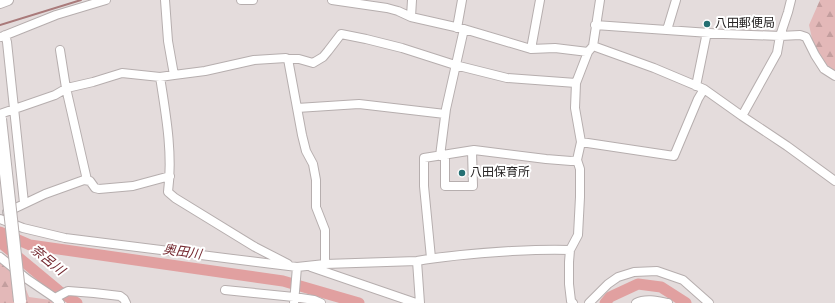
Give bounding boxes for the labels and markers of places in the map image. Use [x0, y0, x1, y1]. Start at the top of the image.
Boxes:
place label: 八田郵便局 [715, 16, 775, 32]
marker: 八田郵便局 [702, 19, 712, 29]
place label: 八田保育所 [470, 165, 530, 181]
marker: 八田保育所 [457, 168, 467, 178]

